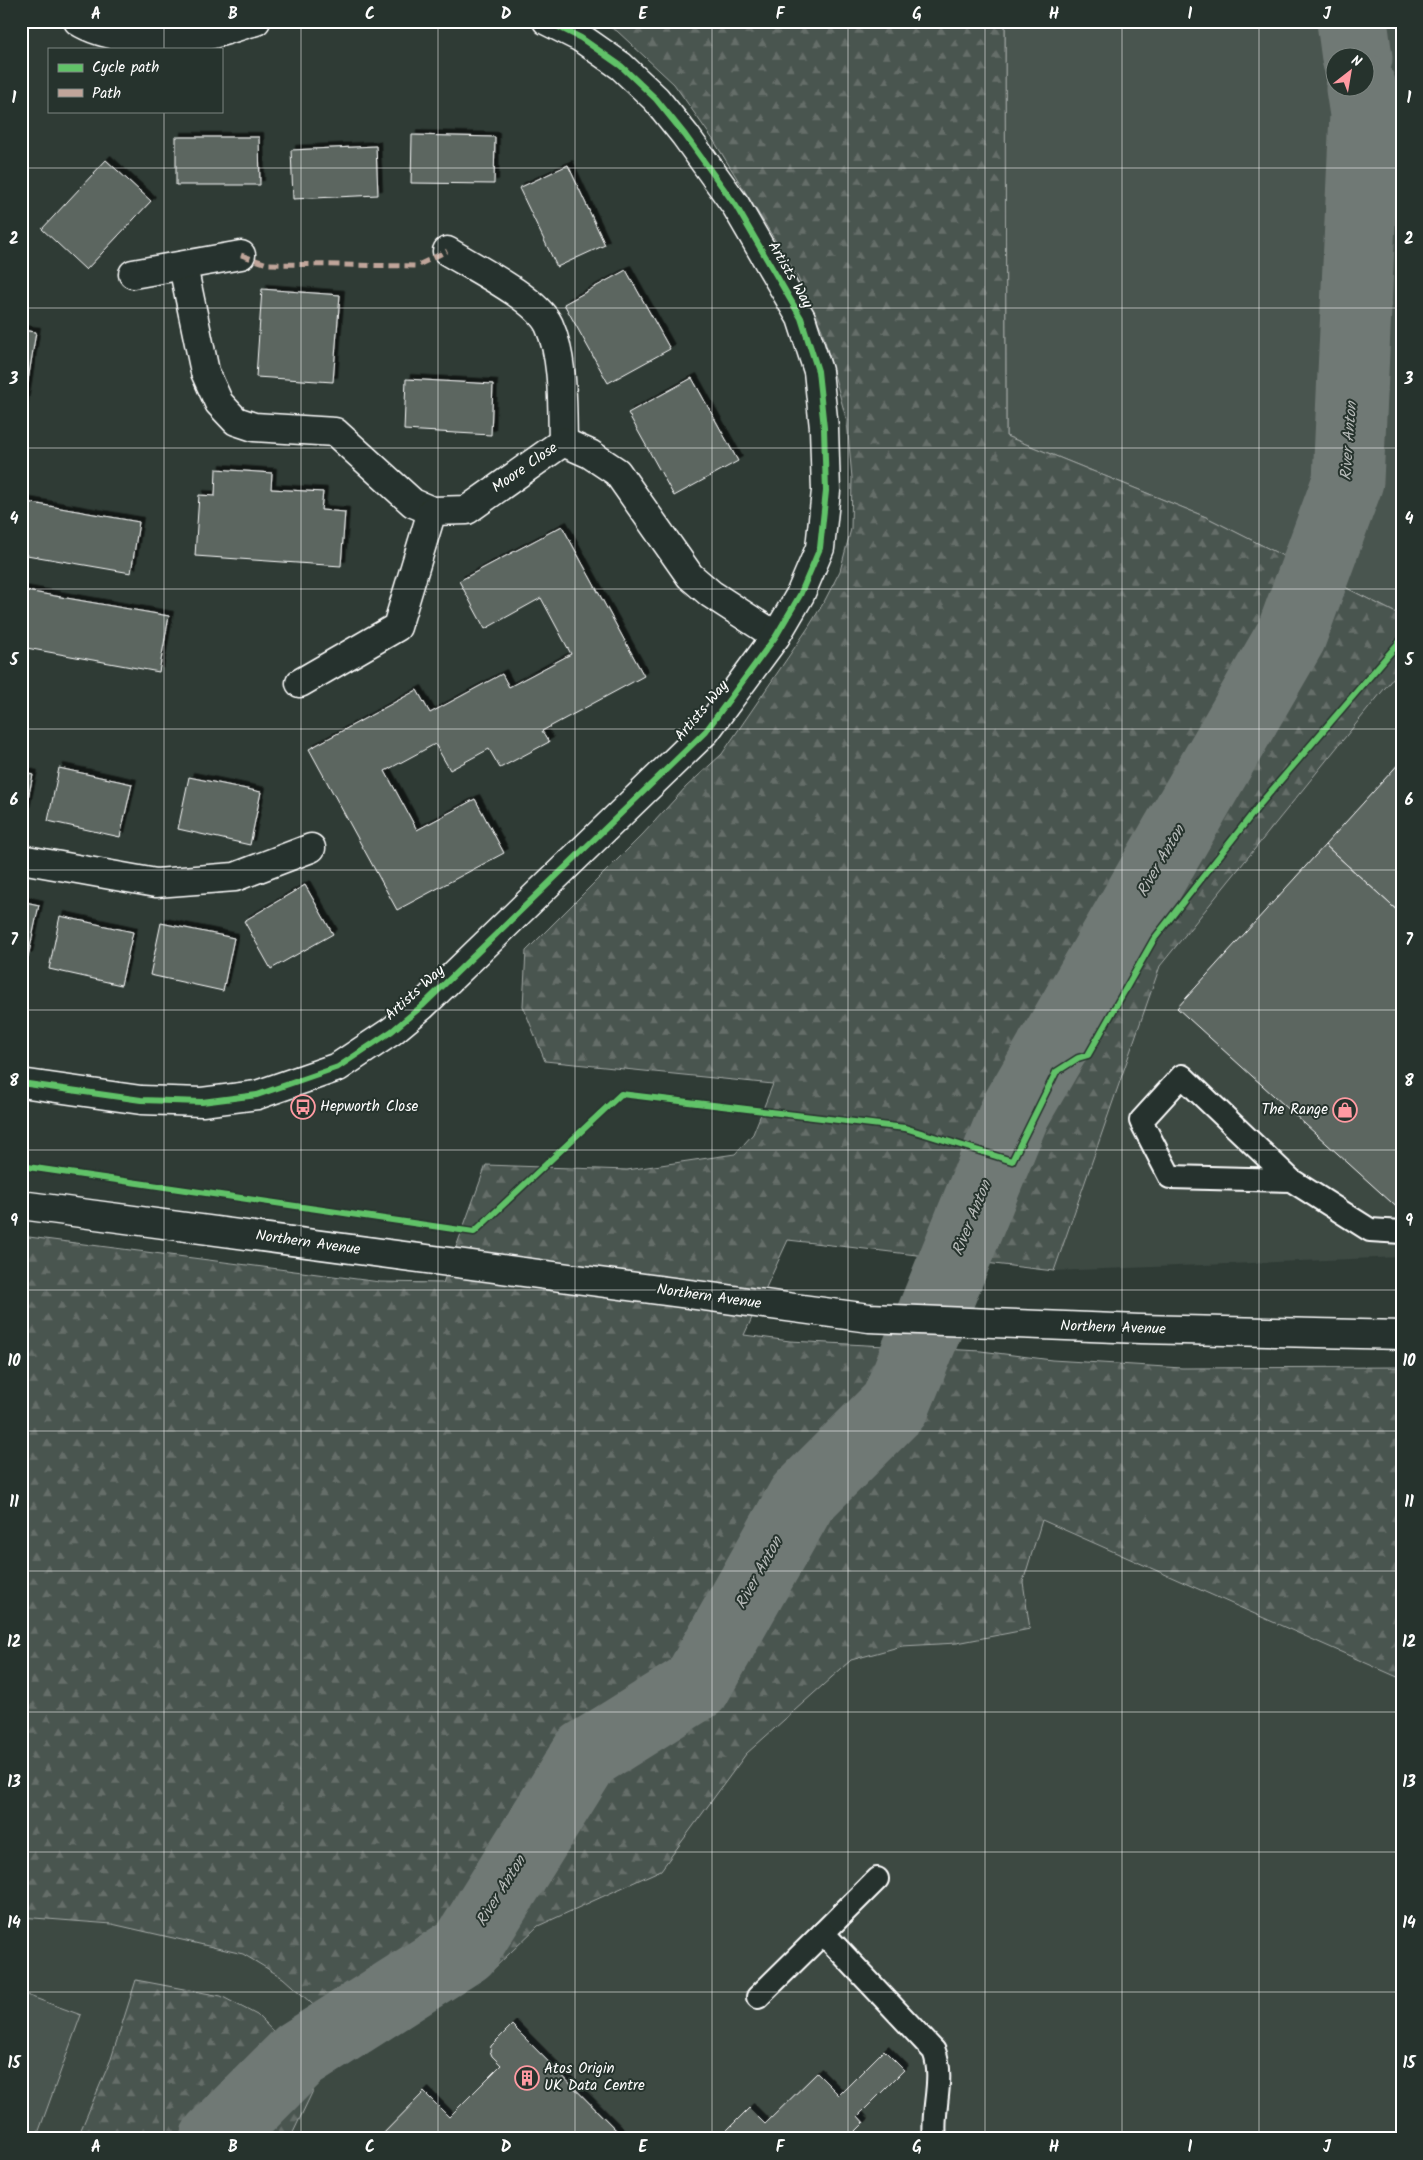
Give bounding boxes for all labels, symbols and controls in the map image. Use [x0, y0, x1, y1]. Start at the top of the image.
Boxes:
text: A [91, 2, 101, 27]
text: B [228, 2, 238, 27]
text: C [365, 2, 375, 27]
text: D [501, 2, 512, 27]
text: E [639, 2, 649, 27]
text: F [776, 2, 786, 27]
text: G [912, 2, 922, 27]
text: H [1049, 2, 1059, 27]
text: I [1188, 2, 1193, 27]
text: J [1323, 2, 1332, 27]
legend [48, 48, 222, 112]
north arrow [1326, 48, 1376, 98]
text: N [1347, 50, 1366, 74]
text: Cycle path [92, 56, 159, 80]
text: Path [92, 82, 121, 106]
text: 1 [12, 86, 17, 111]
text: 1 [1407, 86, 1412, 111]
text: 2 [9, 227, 19, 252]
text: 2 [1404, 227, 1414, 252]
street label: Artists Way [761, 237, 819, 314]
text: 3 [9, 367, 19, 392]
text: 3 [1404, 367, 1414, 392]
water label: River Anton [1334, 399, 1364, 481]
street label: Moore Close [487, 436, 563, 500]
text: 4 [10, 507, 19, 532]
text: 4 [1405, 507, 1414, 532]
text: 5 [9, 648, 20, 673]
text: 5 [1404, 648, 1415, 673]
street label: Artists Way [669, 674, 736, 747]
text: 6 [10, 788, 19, 813]
text: 6 [1405, 788, 1414, 813]
water label: River Anton [1130, 819, 1192, 901]
text: 7 [10, 928, 18, 953]
text: 7 [1405, 928, 1413, 953]
street label: Artists Way [380, 959, 451, 1027]
text: 8 [9, 1069, 19, 1094]
text: 8 [1404, 1069, 1414, 1094]
bus stop icon: Hepworth Close [290, 1094, 316, 1120]
place label: Hepworth Close [320, 1095, 419, 1119]
shop icon: The Range [1332, 1097, 1358, 1123]
place label: The Range [1262, 1098, 1328, 1122]
water label: River Anton [946, 1175, 999, 1259]
text: 9 [10, 1209, 18, 1234]
text: 9 [1405, 1209, 1413, 1234]
street label: Northern Avenue [254, 1224, 362, 1262]
street label: Northern Avenue [655, 1278, 763, 1316]
street label: Northern Avenue [1060, 1314, 1166, 1342]
text: 10 [7, 1349, 21, 1374]
text: 10 [1402, 1349, 1416, 1374]
text: 11 [9, 1490, 19, 1515]
text: 11 [1404, 1490, 1414, 1515]
water label: River Anton [729, 1531, 790, 1614]
text: 12 [7, 1630, 21, 1655]
text: 12 [1402, 1630, 1416, 1655]
text: 13 [7, 1770, 21, 1795]
text: 13 [1402, 1770, 1416, 1795]
water label: River Anton [469, 1850, 533, 1931]
text: 14 [7, 1911, 21, 1936]
text: 14 [1402, 1911, 1416, 1936]
text: 15 [8, 2051, 22, 2076]
text: 15 [1403, 2051, 1417, 2076]
place label: Atos Origin UK Data Centre [544, 2057, 645, 2098]
building icon: Atos Origin UK Data Centre [514, 2065, 540, 2091]
text: A [91, 2135, 101, 2160]
text: B [228, 2135, 238, 2160]
text: C [365, 2135, 375, 2160]
text: D [501, 2135, 512, 2160]
text: E [639, 2135, 649, 2160]
text: F [776, 2135, 786, 2160]
text: G [912, 2135, 922, 2160]
text: H [1049, 2135, 1059, 2160]
text: I [1188, 2135, 1193, 2160]
text: J [1323, 2135, 1332, 2160]

